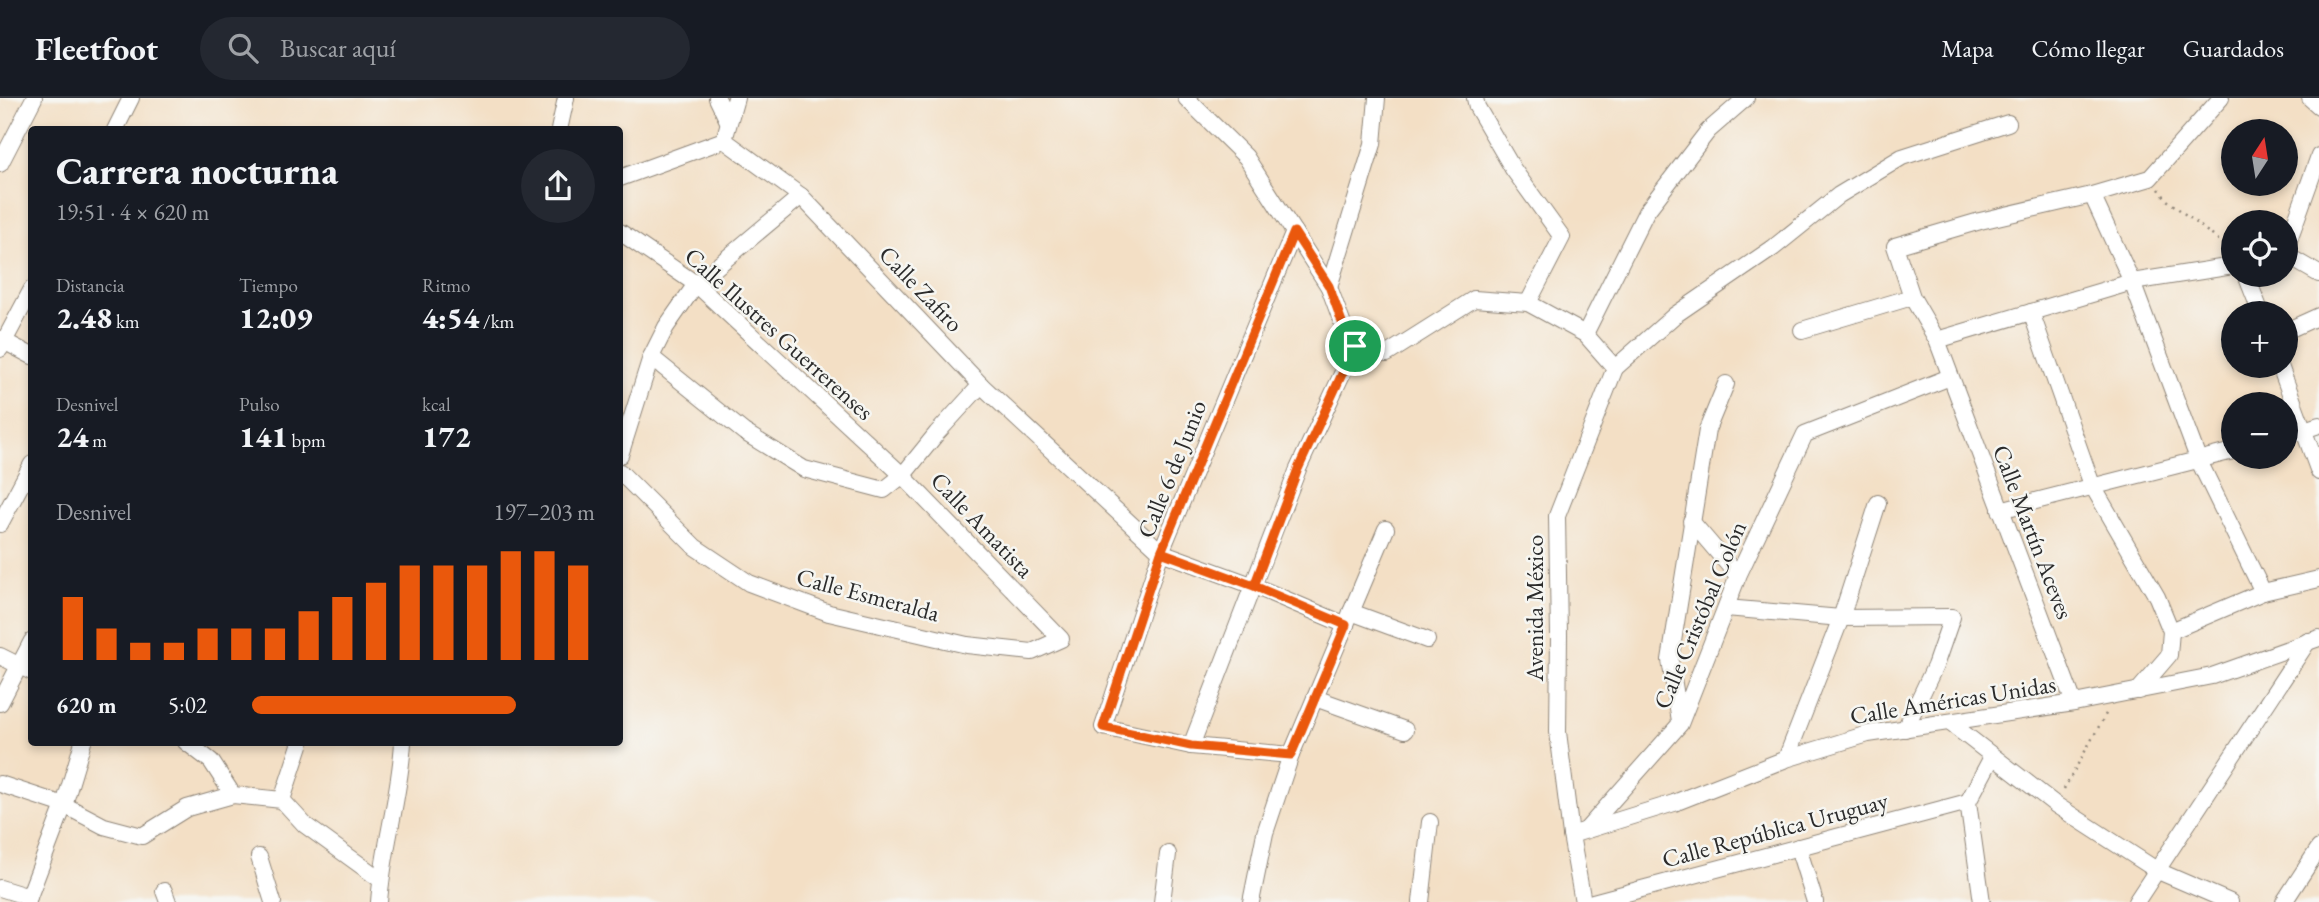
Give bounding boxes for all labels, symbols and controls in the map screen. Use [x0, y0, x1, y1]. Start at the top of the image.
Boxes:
search box [200, 17, 690, 80]
text: Fleetfoot [35, 27, 158, 70]
icon: search [224, 29, 262, 67]
text: Buscar aquí [280, 31, 396, 65]
text: Mapa [1941, 33, 1994, 64]
text: Cómo llegar [2032, 33, 2145, 64]
text: Guardados [2183, 33, 2284, 64]
north arrow [2221, 119, 2298, 196]
map controls [2221, 119, 2298, 469]
text: Carrera nocturna [56, 146, 338, 195]
button: share [521, 149, 595, 223]
text: 19:51 · 4 × 620 m [56, 197, 209, 227]
button: locate [2221, 210, 2298, 287]
street label: Calle Zafiro [872, 239, 970, 339]
street label: Calle Ilustres Guerrerenses [678, 241, 880, 427]
text: Distancia [56, 273, 125, 298]
text: Tiempo [239, 273, 298, 298]
text: Ritmo [422, 273, 470, 298]
text: 2.48 [56, 298, 112, 337]
text: 12:09 [239, 298, 312, 337]
text: 4:54 [422, 298, 479, 337]
button: + [2221, 301, 2298, 378]
text: km [112, 309, 140, 334]
text: /km [479, 309, 514, 334]
pin [1325, 316, 1385, 376]
icon: arrive [1336, 327, 1374, 365]
text: Desnivel [56, 392, 118, 417]
text: Pulso [239, 392, 280, 417]
text: kcal [422, 392, 451, 417]
button: − [2221, 392, 2298, 469]
street label: Calle 6 de Junio [1130, 395, 1213, 542]
text: 24 [56, 417, 88, 456]
text: 141 [239, 417, 288, 456]
text: 172 [422, 417, 471, 456]
text: m [88, 428, 107, 453]
text: bpm [288, 428, 326, 453]
street label: Calle Martín Aceves [1986, 440, 2081, 623]
street label: Calle Amatista [924, 465, 1041, 584]
text: Desnivel [56, 497, 132, 527]
text: 197–203 m [494, 497, 595, 527]
street label: Calle Cristóbal Colón [1646, 516, 1753, 714]
street label: Avenida México [1519, 534, 1550, 682]
street label: Calle Esmeralda [793, 561, 943, 629]
street label: Calle Américas Unidas [1848, 668, 2058, 731]
text: 620 m [56, 690, 117, 720]
text: 5:02 [168, 690, 207, 720]
street label: Calle República Uruguay [1659, 784, 1892, 875]

